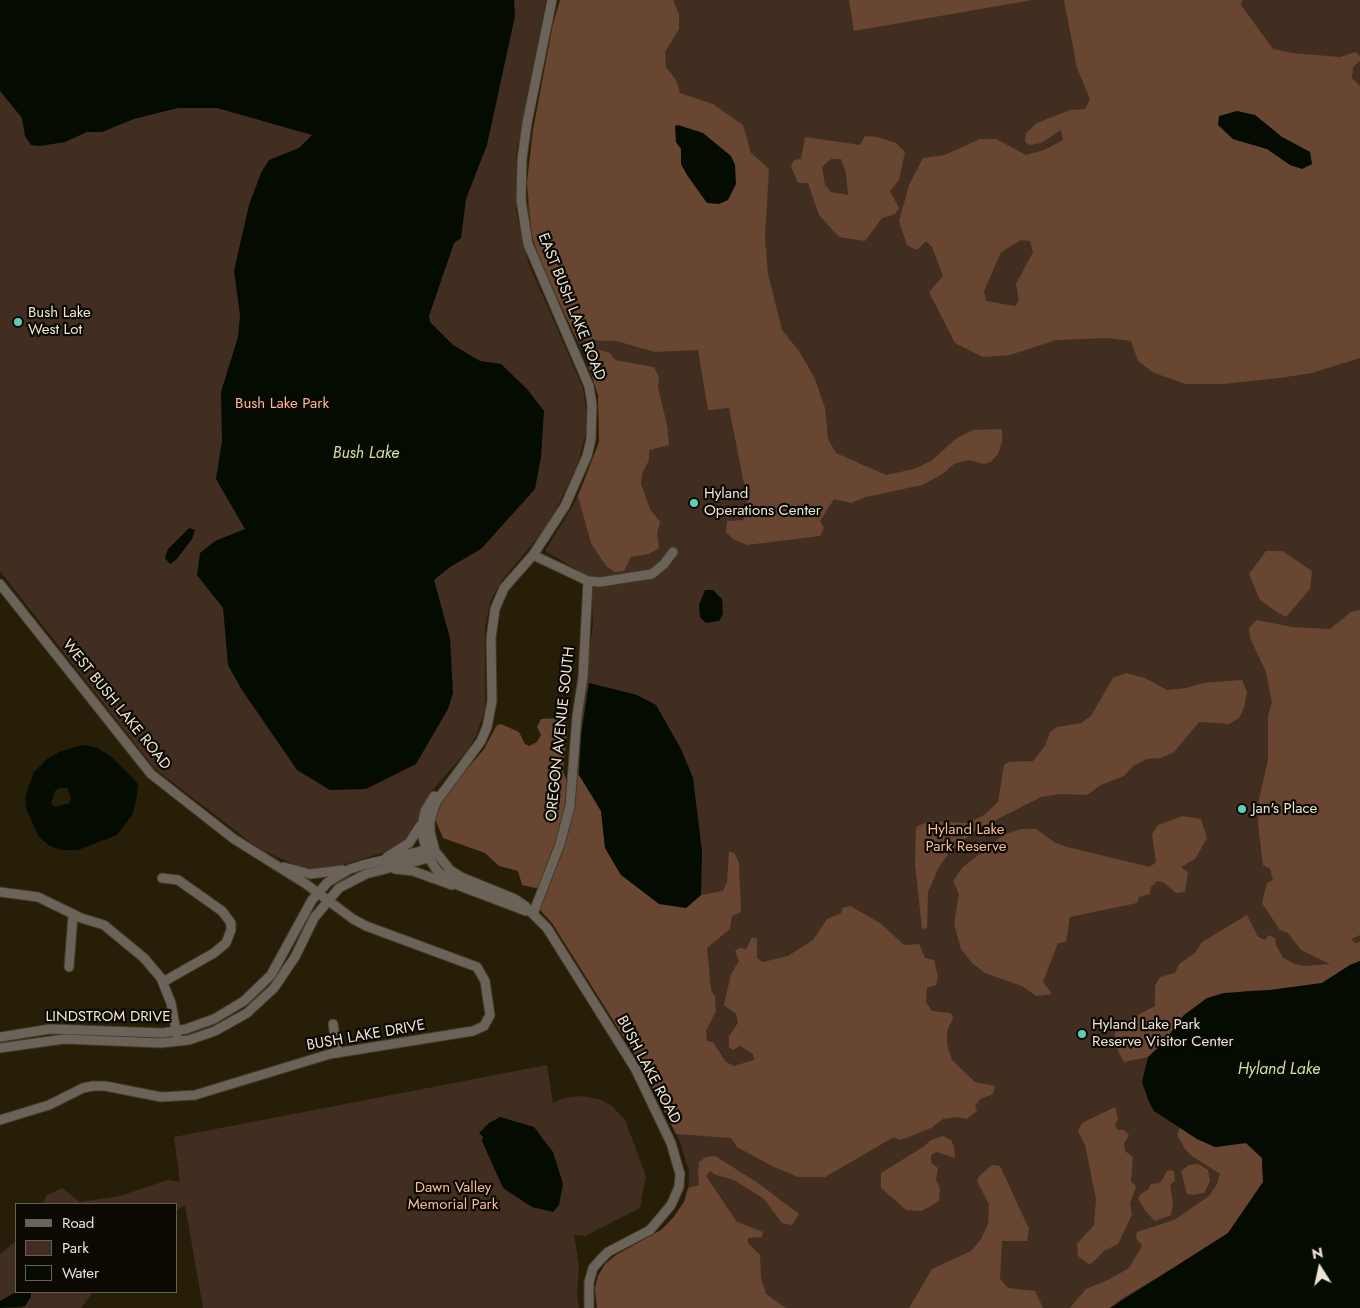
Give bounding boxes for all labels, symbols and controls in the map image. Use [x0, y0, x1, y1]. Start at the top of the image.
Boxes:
street label: EAST BUSH LAKE ROAD [533, 231, 609, 383]
place label: Bush Lake West Lot [28, 304, 91, 339]
marker: Bush Lake West Lot [12, 316, 24, 328]
park label: Bush Lake Park [235, 395, 329, 413]
water label: Bush Lake [333, 444, 399, 464]
place label: Hyland Operations Center [704, 485, 821, 520]
marker: Hyland Operations Center [688, 497, 700, 509]
street label: WEST BUSH LAKE ROAD [58, 636, 174, 774]
street label: OREGON AVENUE SOUTH [543, 646, 579, 822]
place label: Jan's Place [1252, 800, 1317, 818]
marker: Jan's Place [1236, 803, 1248, 815]
park label: Hyland Lake Park Reserve [926, 821, 1006, 856]
street label: LINDSTROM DRIVE [46, 1008, 170, 1026]
street label: BUSH LAKE ROAD [612, 1013, 684, 1127]
place label: Hyland Lake Park Reserve Visitor Center [1092, 1016, 1234, 1051]
street label: BUSH LAKE DRIVE [305, 1017, 427, 1055]
marker: Hyland Lake Park Reserve Visitor Center [1076, 1028, 1088, 1040]
water label: Hyland Lake [1238, 1060, 1320, 1080]
park label: Dawn Valley Memorial Park [408, 1179, 498, 1214]
legend [15, 1203, 178, 1293]
text: Road [62, 1212, 94, 1234]
text: Park [62, 1237, 89, 1259]
text: N [1310, 1242, 1325, 1264]
north arrow [1295, 1243, 1345, 1293]
text: Water [62, 1262, 99, 1284]

